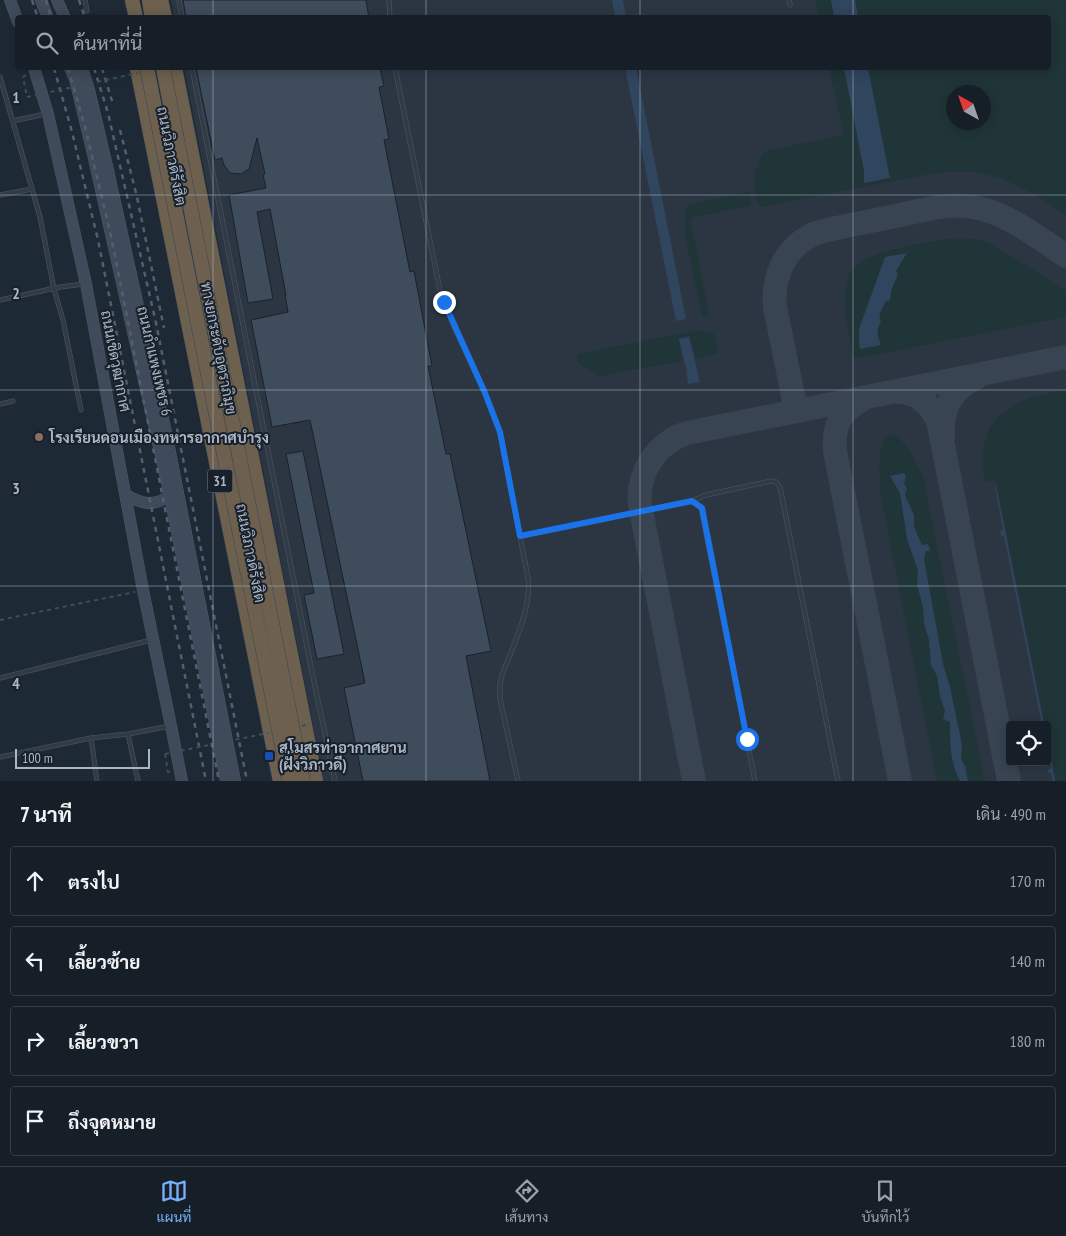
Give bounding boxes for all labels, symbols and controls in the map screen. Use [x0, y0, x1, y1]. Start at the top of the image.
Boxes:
search box [15, 15, 1051, 70]
icon: search [33, 29, 61, 57]
text: ค้นหาที่นี่ [73, 31, 142, 55]
north arrow [946, 85, 991, 130]
text: 1 [12, 87, 20, 107]
street label: ถนนวิภาวดีรังสิต [153, 105, 191, 207]
street label: ทางยกระดับอุตราภิมุข [195, 280, 241, 416]
text: 2 [12, 283, 20, 303]
route end [433, 291, 456, 314]
street label: ถนนกำแพงเพชร 6 [133, 304, 177, 418]
street label: ถนนเชิดวุฒากาศ [95, 309, 135, 414]
place label: โรงเรียนดอนเมืองทหารอากาศบำรุง [48, 427, 269, 449]
marker: โรงเรียนดอนเมืองทหารอากาศบำรุง [33, 431, 45, 443]
road number: 31 [208, 470, 232, 492]
text: 3 [12, 478, 20, 498]
street label: ถนนวิภาวดีรังสิต [232, 502, 270, 604]
text: 4 [12, 673, 20, 693]
map controls [1006, 721, 1051, 766]
button: locate [1006, 721, 1051, 766]
route start [736, 728, 759, 751]
place label: สโมสรท่าอากาศยาน (ฝั่งวิภาวดี) [279, 737, 407, 774]
scale bar [15, 746, 150, 769]
text: 100 m [22, 749, 53, 767]
marker: สโมสรท่าอากาศยาน (ฝั่งวิภาวดี) [263, 750, 275, 762]
text: 7 นาที [20, 801, 72, 828]
text: เดิน · 490 m [976, 804, 1046, 824]
icon: ahead [21, 867, 49, 895]
text: ตรงไป [68, 870, 120, 894]
text: 170 m [1010, 871, 1045, 891]
icon: left [21, 947, 49, 975]
text: เลี้ยวซ้าย [68, 950, 140, 974]
text: 140 m [1010, 951, 1045, 971]
icon: right [21, 1027, 49, 1055]
text: เลี้ยวขวา [68, 1030, 139, 1054]
text: 180 m [1010, 1031, 1045, 1051]
icon: arrive [21, 1107, 49, 1135]
text: ถึงจุดหมาย [68, 1110, 156, 1134]
tab: แผนที่ [157, 1177, 192, 1226]
tab: เส้นทาง [505, 1177, 548, 1226]
tab: บันทึกไว้ [862, 1177, 909, 1226]

